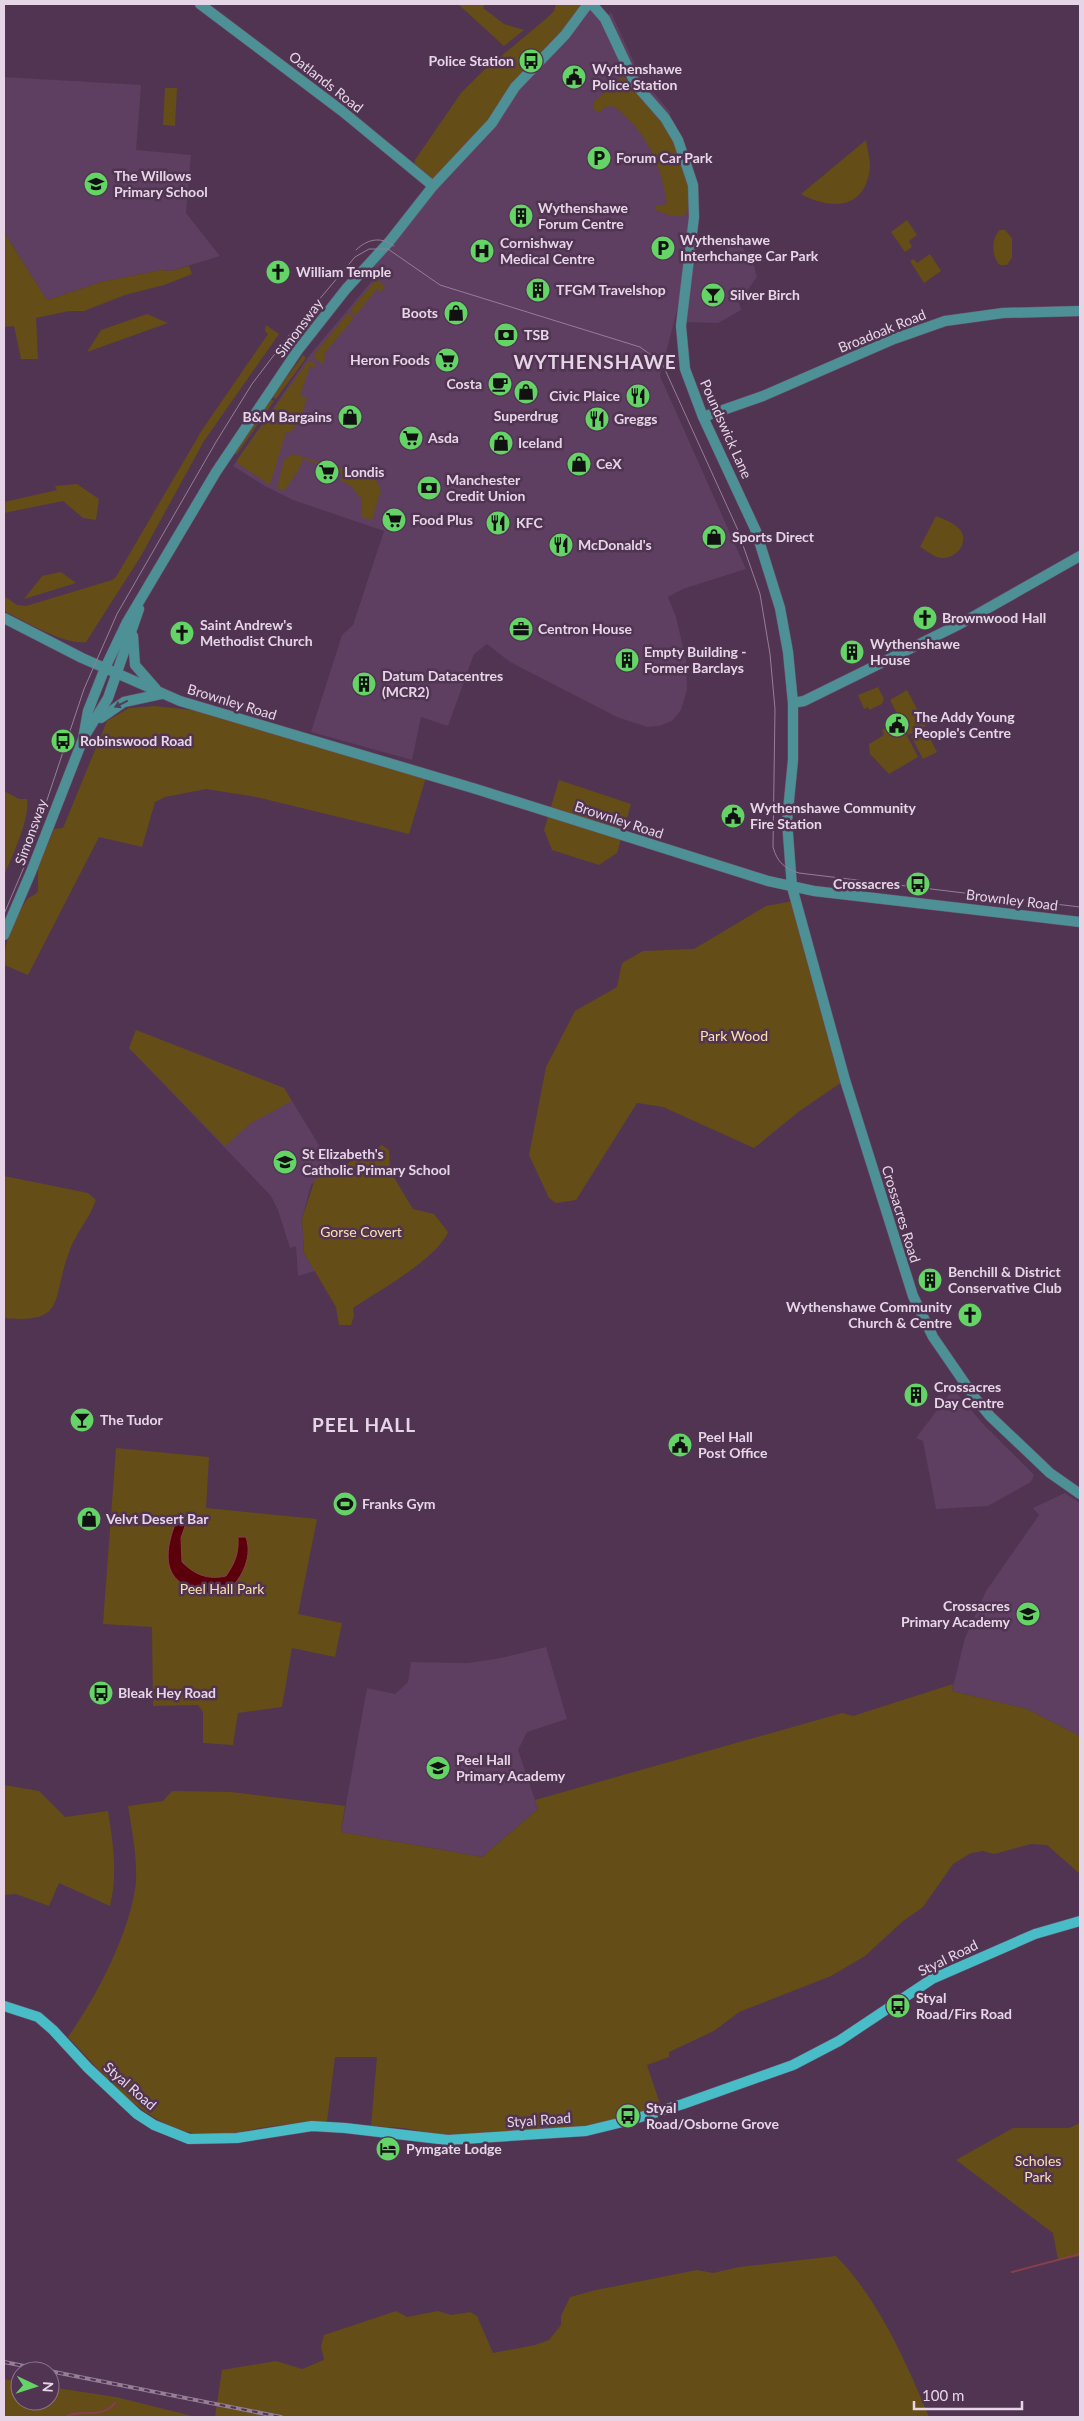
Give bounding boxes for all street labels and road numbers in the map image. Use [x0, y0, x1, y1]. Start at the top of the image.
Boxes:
street label: Oatlands Road [286, 47, 367, 116]
street label: Simonsway [271, 294, 327, 360]
street label: Broadoak Road [835, 305, 928, 356]
street label: Poundswick Lane [697, 377, 756, 481]
street label: Brownley Road [185, 680, 279, 723]
street label: Simonsway [11, 796, 51, 867]
street label: Brownley Road [573, 797, 666, 842]
street label: Brownley Road [965, 885, 1059, 914]
street label: Crossacres Road [879, 1163, 924, 1265]
street label: Styal Road [915, 1936, 980, 1979]
street label: Styal Road [100, 2058, 160, 2113]
street label: Styal Road [506, 2109, 572, 2130]

